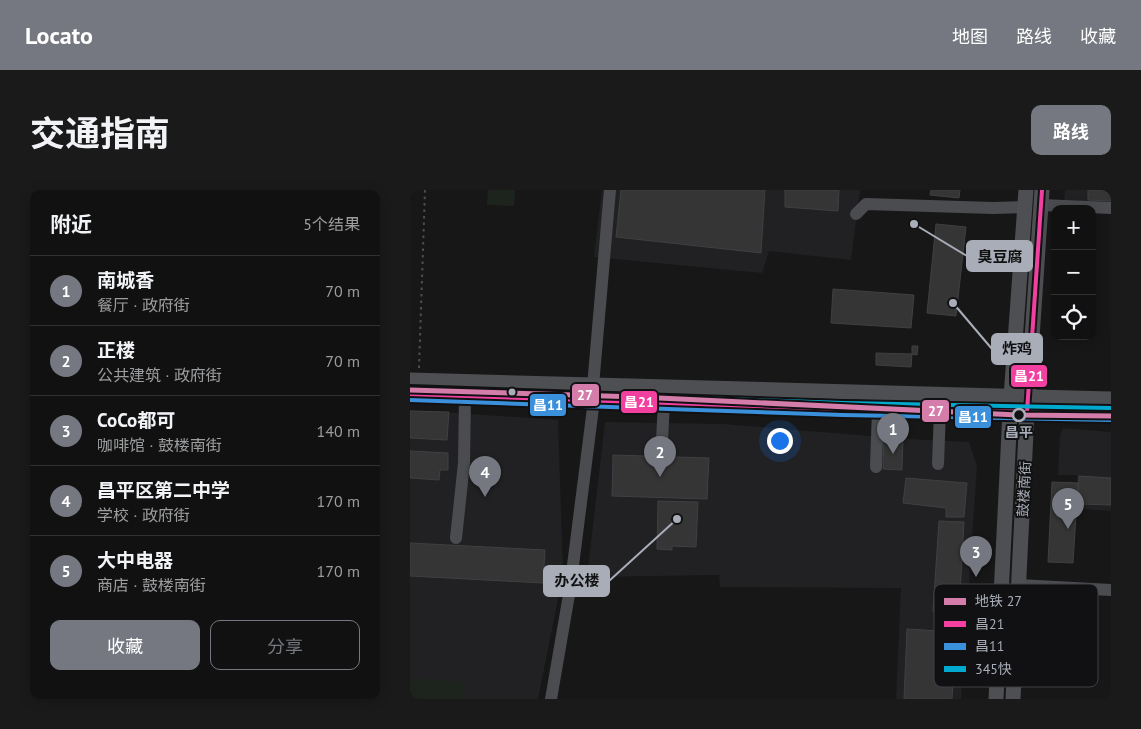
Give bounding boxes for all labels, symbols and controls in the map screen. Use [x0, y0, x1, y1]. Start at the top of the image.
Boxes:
text: Locato [25, 20, 93, 51]
text: 地图 [952, 25, 988, 48]
text: 路线 [1016, 25, 1052, 48]
text: 收藏 [1080, 25, 1116, 48]
button: 路线 [1031, 105, 1111, 155]
text: 交通指南 [30, 110, 170, 156]
map controls [1051, 205, 1096, 340]
button: + [1051, 205, 1096, 250]
text: 附近 [50, 211, 92, 238]
text: 5个结果 [303, 214, 360, 234]
callout: 臭豆腐 [967, 241, 1032, 271]
text: 臭豆腐 [977, 247, 1023, 266]
button: − [1051, 250, 1096, 295]
text: 南城香 [97, 268, 154, 292]
text: 1 [61, 281, 71, 301]
text: 70 m [325, 281, 360, 301]
text: 餐厅 · 政府街 [97, 295, 190, 315]
button: locate [1051, 295, 1096, 340]
callout: 炸鸡 [992, 334, 1042, 364]
text: 正楼 [97, 338, 135, 362]
text: 炸鸡 [1002, 339, 1032, 358]
text: 2 [61, 351, 71, 371]
text: 70 m [325, 351, 360, 371]
line badge: 昌21 [1010, 364, 1048, 388]
text: 公共建筑 · 政府街 [97, 365, 222, 385]
text: 昌21 [1014, 367, 1044, 385]
line badge: 27 [571, 383, 600, 407]
text: 27 [577, 386, 593, 404]
unlabelled marker [507, 387, 517, 397]
line badge: 昌21 [620, 390, 658, 414]
line badge: 昌11 [529, 393, 567, 417]
text: 昌21 [624, 393, 654, 411]
text: 昌11 [533, 396, 563, 414]
line badge: 27 [921, 399, 950, 423]
text: 27 [928, 402, 944, 420]
line badge: 昌11 [954, 405, 992, 429]
text: CoCo都可 [97, 408, 175, 432]
text: 昌11 [958, 408, 988, 426]
marker: 昌平 [1012, 408, 1026, 422]
pin: 1 [877, 413, 909, 454]
text: 3 [61, 421, 71, 441]
text: 140 m [317, 421, 360, 441]
place label: 昌平 [1005, 423, 1033, 441]
your location [767, 428, 793, 454]
text: 咖啡馆 · 鼓楼南街 [97, 435, 222, 455]
pin: 2 [644, 436, 676, 477]
pin: 4 [469, 456, 501, 497]
street label: 鼓楼南街 [1014, 461, 1034, 517]
text: 昌平区第二中学 [97, 478, 230, 502]
pin: 5 [1052, 488, 1084, 529]
text: 4 [61, 491, 71, 511]
text: 170 m [317, 491, 360, 511]
text: 学校 · 政府街 [97, 505, 190, 525]
pin: 3 [960, 536, 992, 577]
text: 大中电器 [97, 548, 173, 572]
text: 5 [61, 561, 71, 581]
text: 170 m [317, 561, 360, 581]
callout: 办公楼 [544, 566, 609, 596]
text: 办公楼 [554, 571, 600, 590]
text: 商店 · 鼓楼南街 [97, 575, 206, 595]
legend [934, 584, 1098, 687]
text: 地铁 27 [975, 592, 1022, 610]
text: 昌21 [975, 615, 1004, 633]
button: 收藏 [50, 620, 200, 670]
button: 分享 [210, 620, 360, 670]
text: 昌11 [975, 637, 1004, 655]
text: 345快 [975, 660, 1012, 678]

